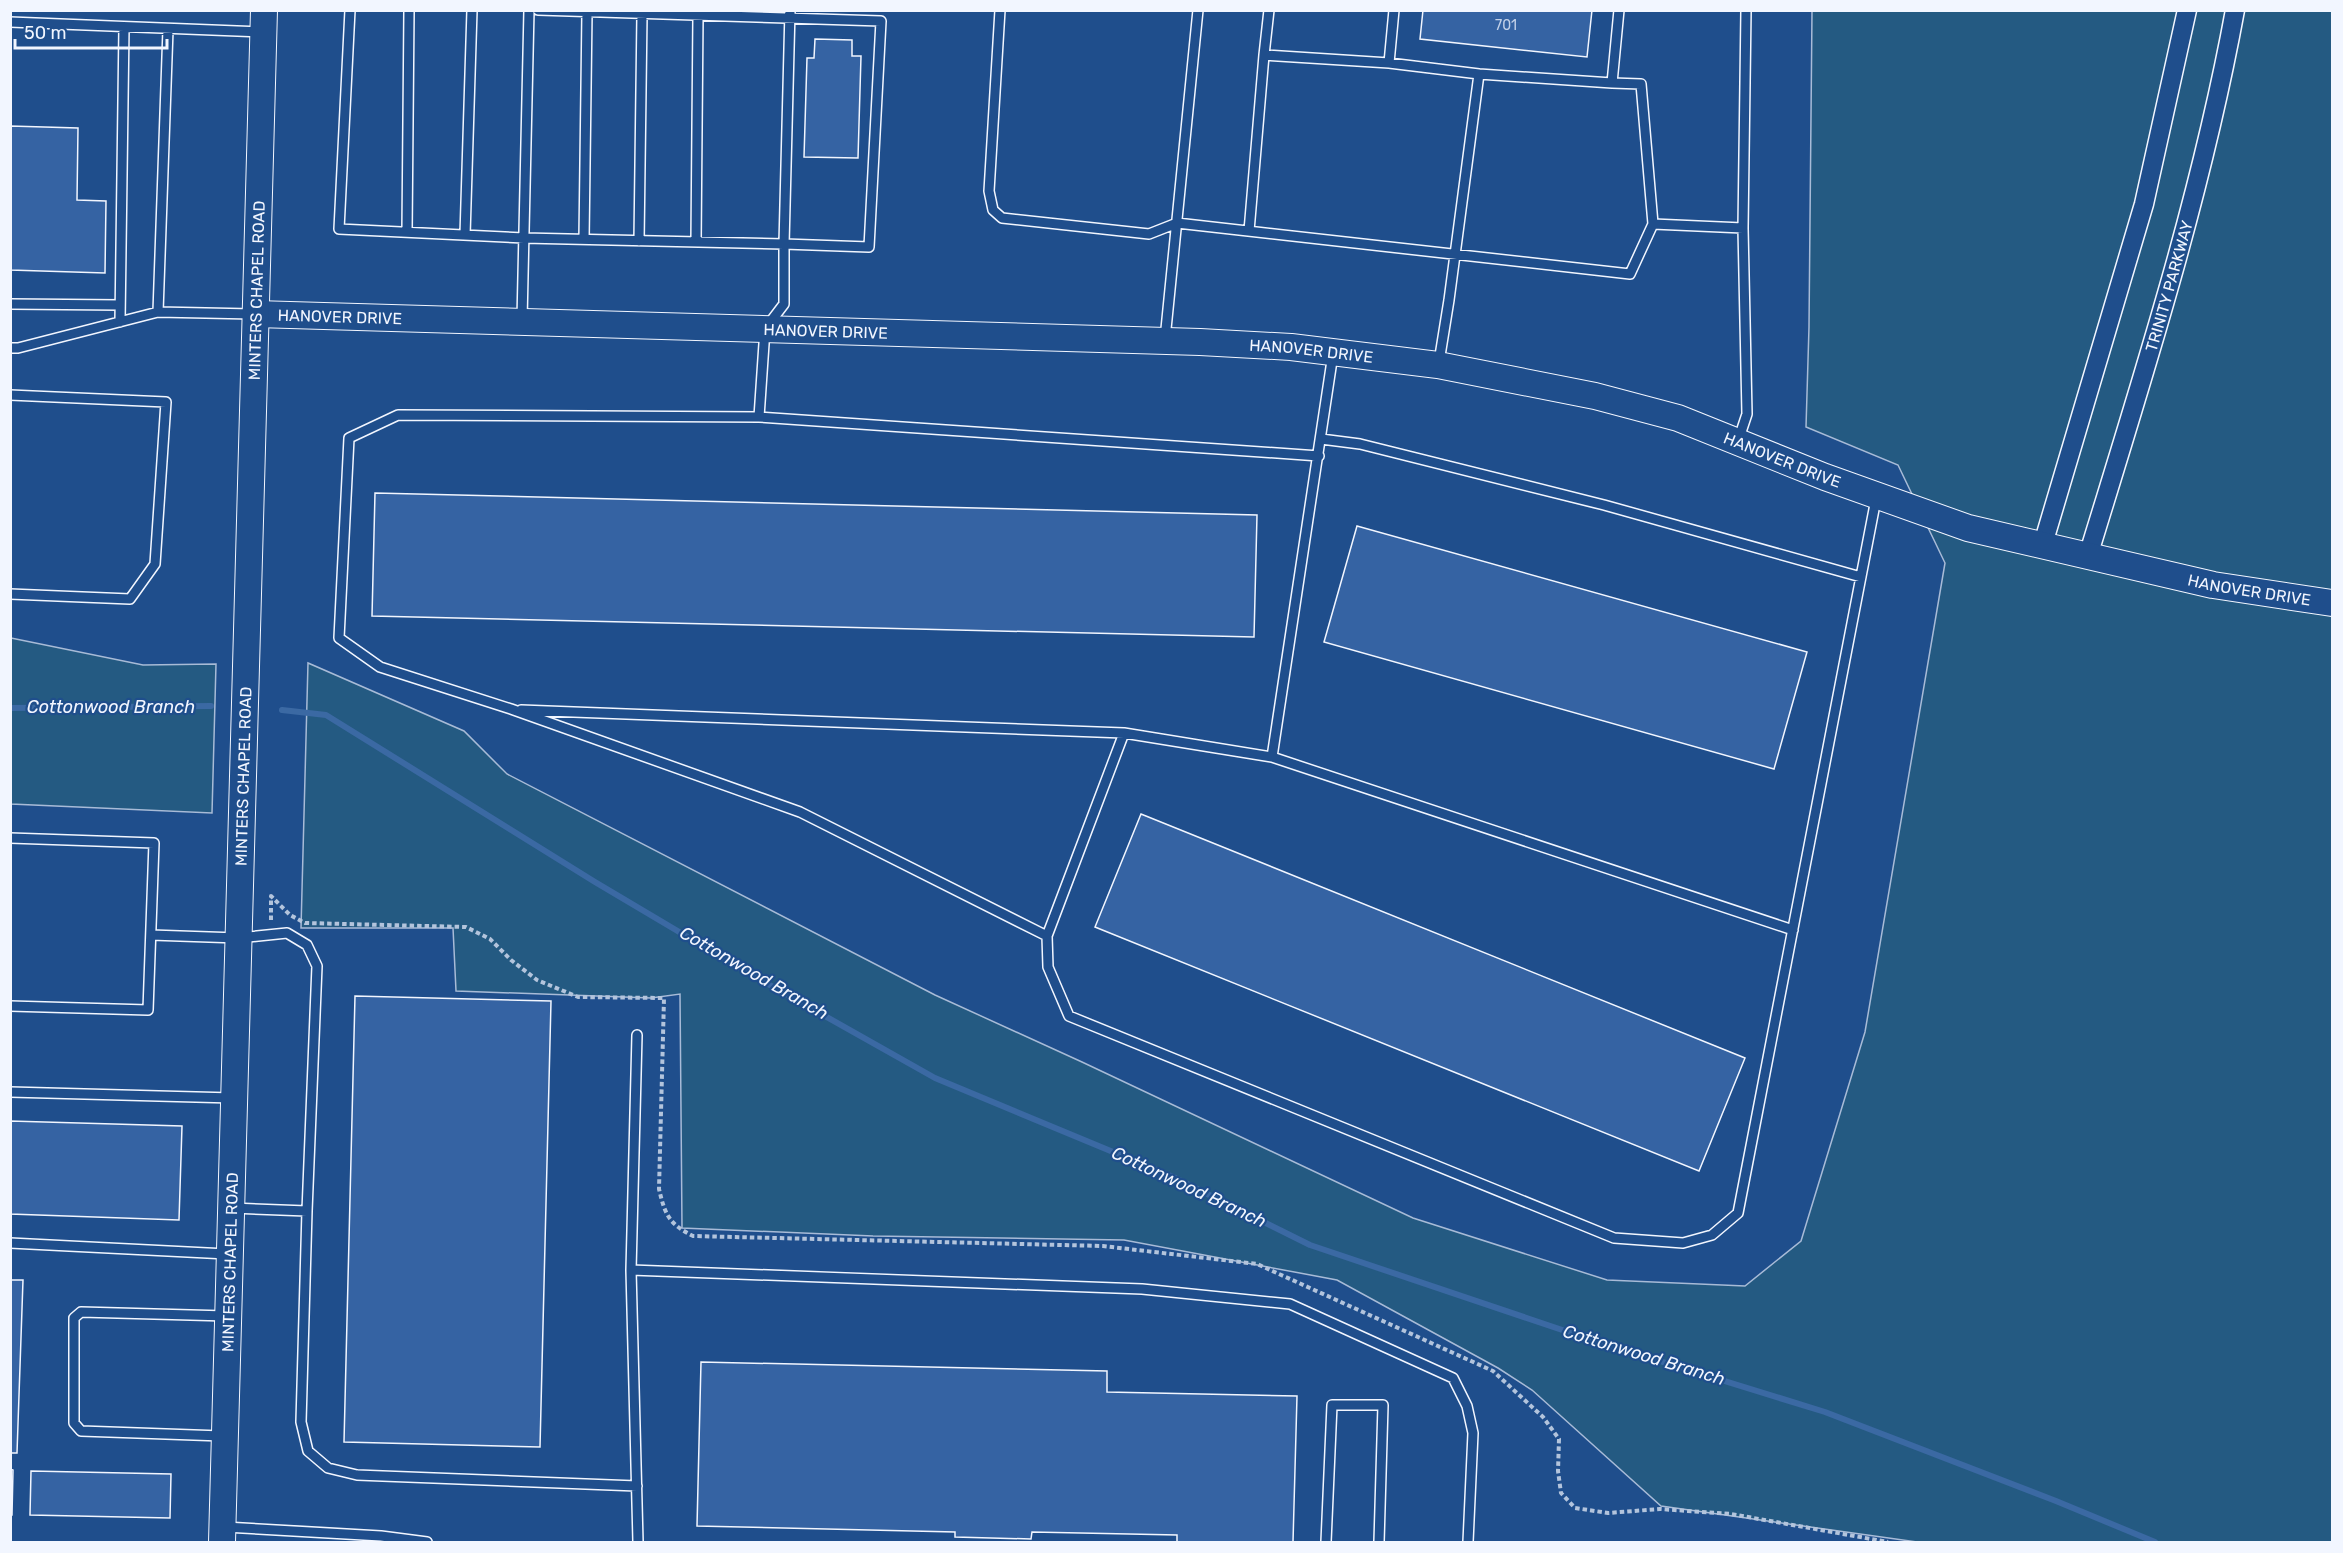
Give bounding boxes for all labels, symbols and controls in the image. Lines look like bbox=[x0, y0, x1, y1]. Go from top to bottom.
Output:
scale bar bbox=[15, 12, 166, 50]
house number: 701 bbox=[1495, 17, 1517, 34]
text: 50 m bbox=[24, 22, 67, 44]
street label: MINTERS CHAPEL ROAD bbox=[244, 200, 268, 381]
street label: TRINITY PARKWAY bbox=[2141, 218, 2196, 354]
street label: HANOVER DRIVE bbox=[277, 305, 402, 328]
street label: HANOVER DRIVE bbox=[763, 320, 888, 342]
street label: HANOVER DRIVE bbox=[1249, 335, 1374, 366]
street label: HANOVER DRIVE bbox=[1721, 428, 1844, 491]
street label: HANOVER DRIVE bbox=[2186, 570, 2312, 609]
street label: MINTERS CHAPEL ROAD bbox=[231, 686, 255, 866]
water label: Cottonwood Branch bbox=[27, 696, 195, 718]
water label: Cottonwood Branch bbox=[676, 921, 832, 1025]
water label: Cottonwood Branch bbox=[1108, 1141, 1270, 1233]
street label: MINTERS CHAPEL ROAD bbox=[218, 1172, 242, 1352]
water label: Cottonwood Branch bbox=[1560, 1320, 1728, 1390]

